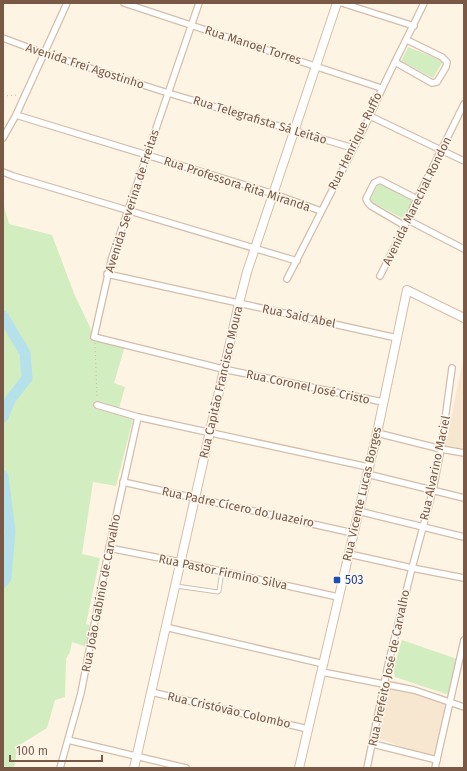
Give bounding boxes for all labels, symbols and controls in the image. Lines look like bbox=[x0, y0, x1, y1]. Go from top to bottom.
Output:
street label: Rua Manoel Torres bbox=[203, 23, 303, 67]
street label: Avenida Frei Agostinho bbox=[24, 40, 146, 92]
street label: Rua Henrique Ruffo bbox=[325, 90, 385, 192]
street label: Rua Telegrafista Sá Leitão bbox=[191, 93, 329, 147]
street label: Avenida Severina de Freitas bbox=[102, 127, 162, 274]
street label: Avenida Marechal Rondon bbox=[380, 134, 454, 268]
street label: Rua Professora Rita Miranda bbox=[162, 154, 312, 214]
street label: Rua Said Abel bbox=[261, 301, 338, 331]
street label: Rua Capitão Francisco Moura bbox=[197, 304, 245, 460]
street label: Rua Coronel José Cristo bbox=[245, 367, 371, 407]
street label: Rua Alvarino Maciel bbox=[417, 414, 453, 522]
street label: Rua Vicente Lucas Borges bbox=[340, 425, 384, 563]
street label: Rua Padre Cícero do Juazeiro bbox=[161, 484, 315, 530]
street label: Rua João Gabínio de Carvalho bbox=[79, 513, 123, 673]
street label: Rua Pastor Firmino Silva bbox=[157, 552, 289, 592]
place label: 503 bbox=[345, 573, 364, 587]
marker: 503 bbox=[332, 575, 342, 585]
street label: Rua Prefeito José de Carvalho bbox=[366, 588, 412, 748]
street label: Rua Cristóvão Colombo bbox=[166, 689, 292, 731]
scale bar bbox=[10, 737, 102, 763]
text: 100 m bbox=[16, 744, 48, 758]

